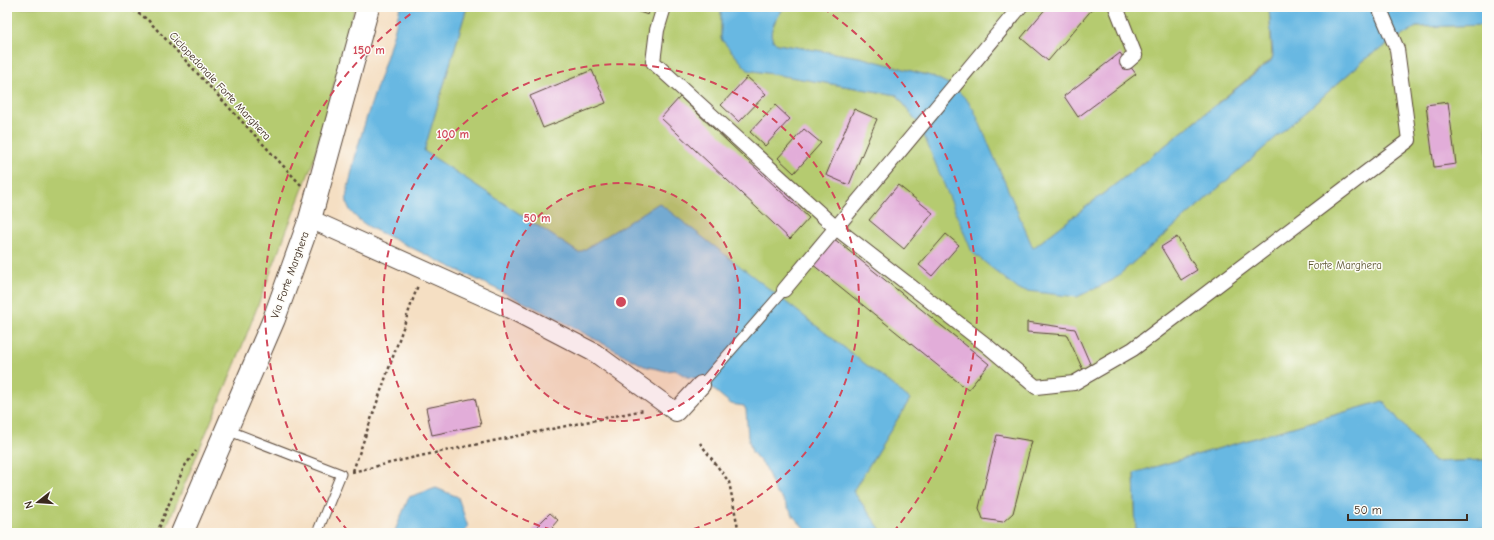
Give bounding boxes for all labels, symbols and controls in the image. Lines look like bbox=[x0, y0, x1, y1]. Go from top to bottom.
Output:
street label: Ciclopedonale Forte Marghera bbox=[166, 29, 274, 143]
text: 150 m bbox=[353, 43, 385, 57]
text: 100 m bbox=[437, 127, 469, 141]
text: 50 m bbox=[523, 211, 551, 225]
street label: Via Forte Marghera bbox=[268, 230, 312, 320]
park label: Forte Marghera bbox=[1308, 259, 1382, 272]
centre of rings bbox=[614, 295, 628, 309]
north arrow bbox=[18, 482, 58, 522]
scale bar bbox=[1348, 496, 1467, 522]
text: N bbox=[22, 499, 36, 510]
text: 50 m bbox=[1354, 503, 1382, 517]

